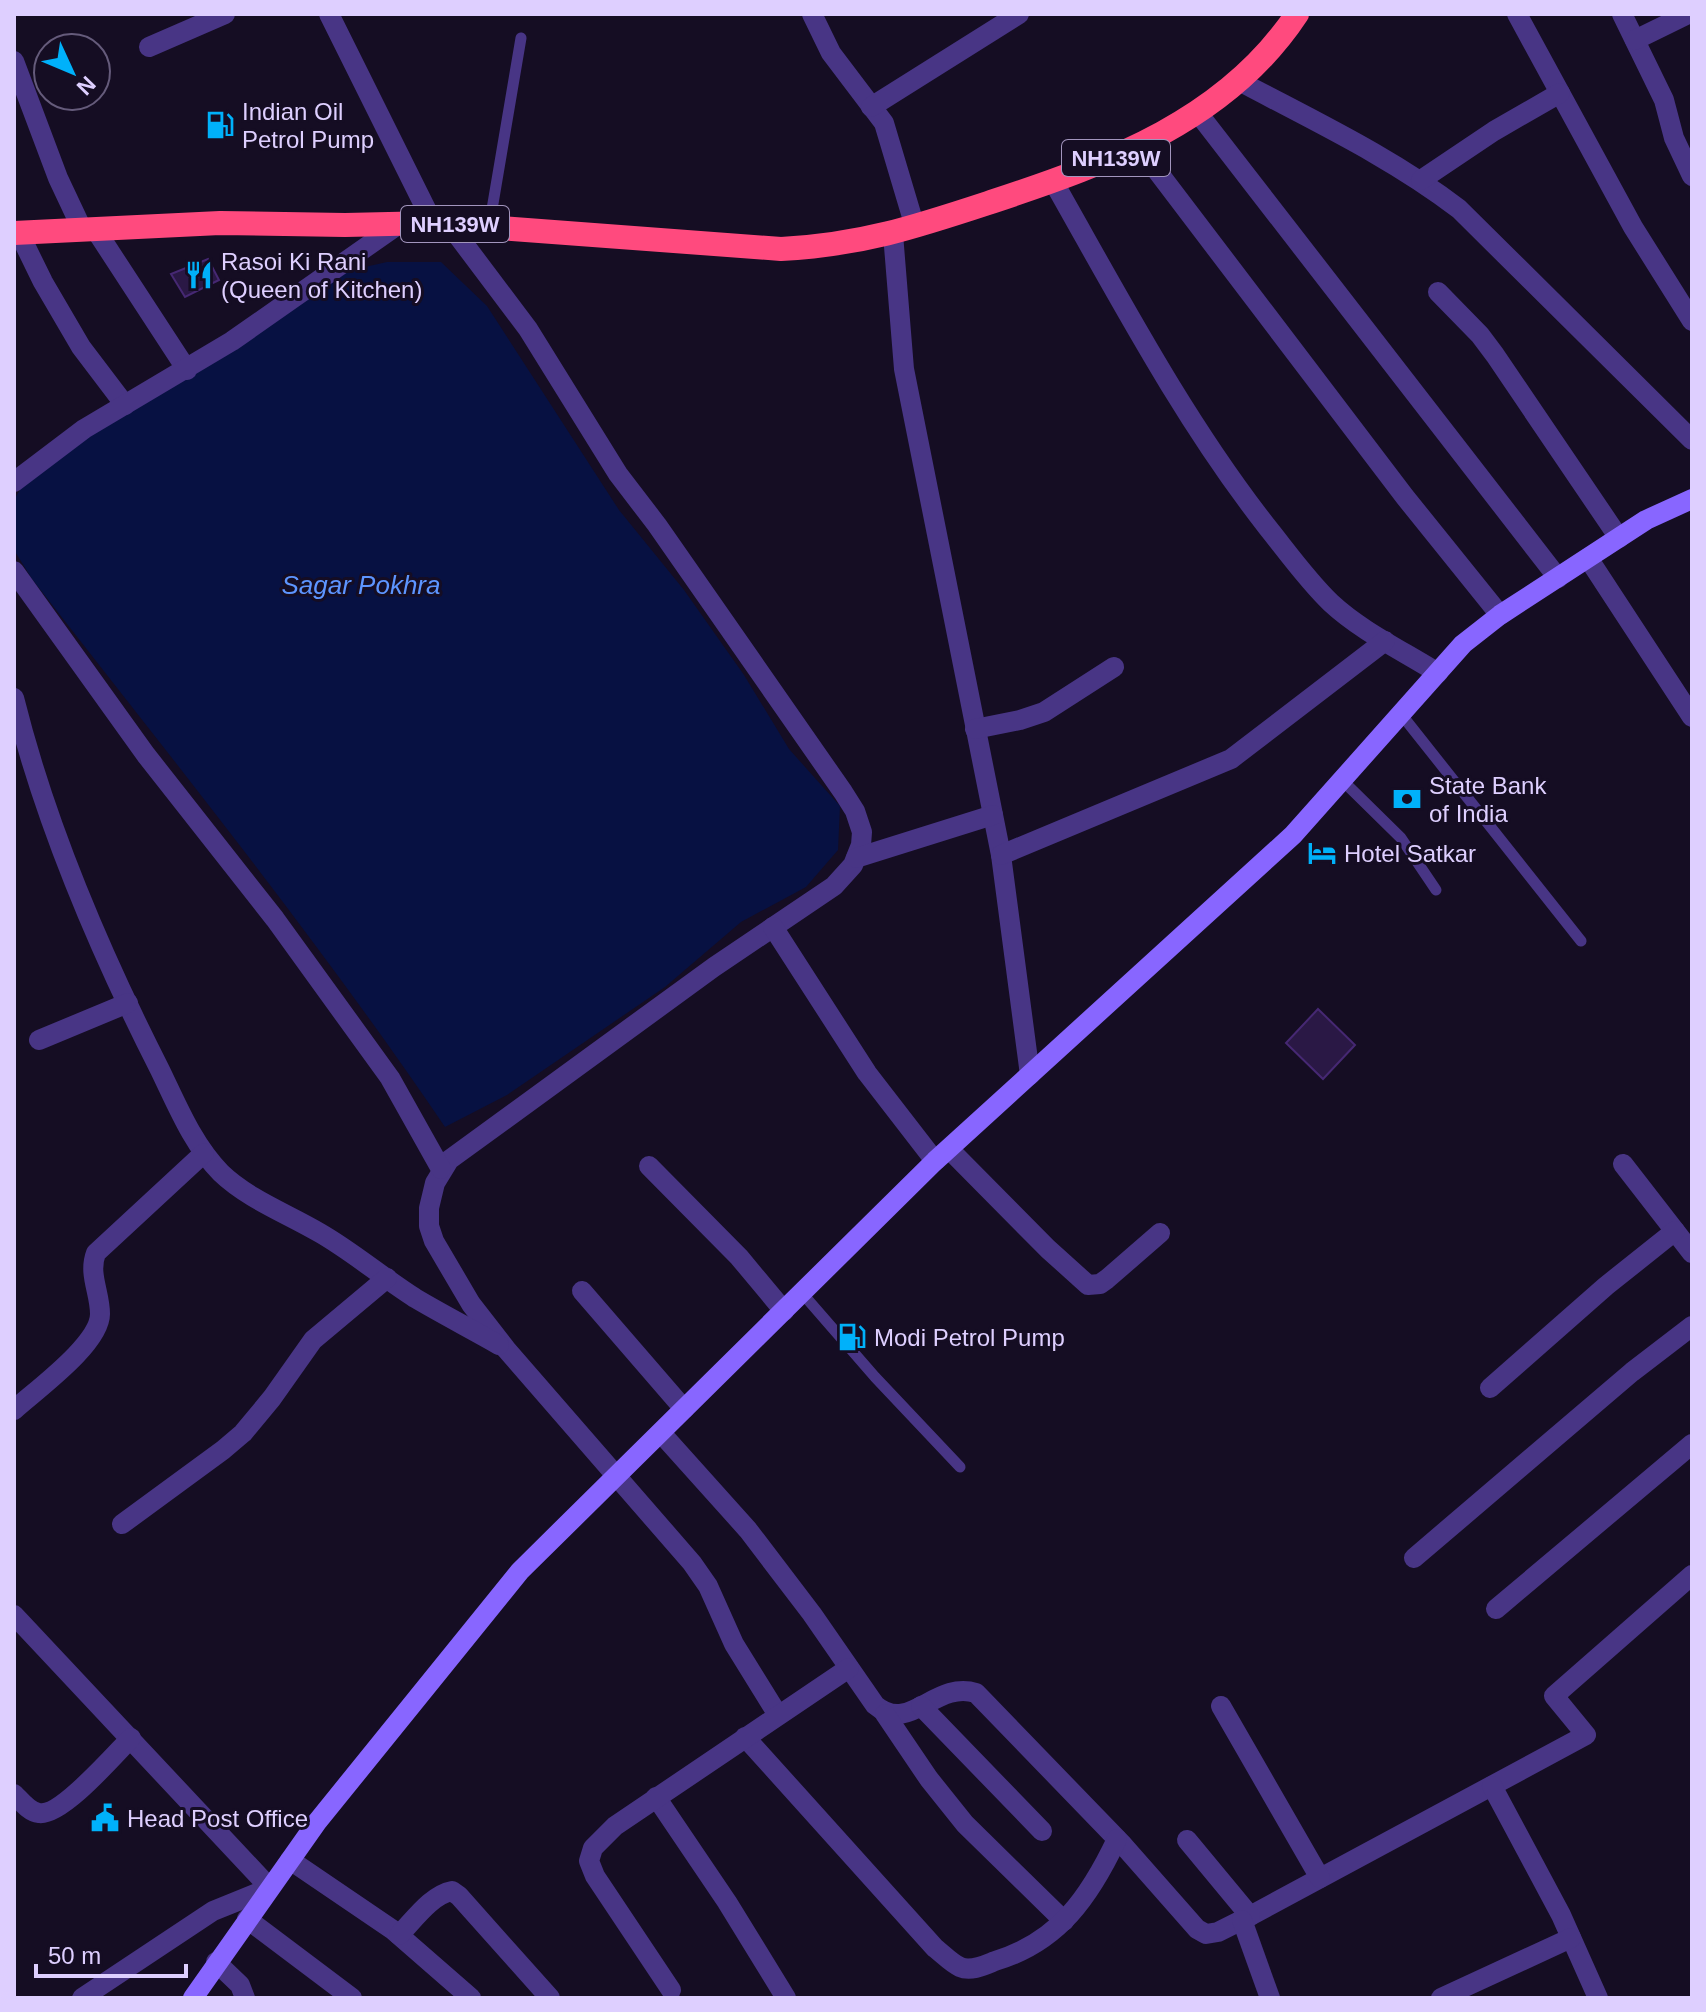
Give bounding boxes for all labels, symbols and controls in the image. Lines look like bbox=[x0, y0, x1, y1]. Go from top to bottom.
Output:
north arrow bbox=[32, 32, 112, 112]
text: N bbox=[72, 71, 101, 100]
place label: Indian Oil Petrol Pump bbox=[242, 98, 374, 153]
fuel station icon: Indian Oil Petrol Pump bbox=[205, 110, 235, 140]
road number: NH139W bbox=[1062, 140, 1170, 176]
road number: NH139W bbox=[401, 206, 509, 242]
place label: Rasoi Ki Rani (Queen of Kitchen) bbox=[221, 248, 422, 303]
restaurant icon: Rasoi Ki Rani (Queen of Kitchen) bbox=[184, 260, 214, 290]
water label: Sagar Pokhra bbox=[282, 570, 440, 600]
place label: State Bank of India bbox=[1429, 772, 1547, 827]
bank icon: State Bank of India bbox=[1392, 784, 1422, 814]
hotel icon: Hotel Satkar bbox=[1307, 838, 1337, 868]
place label: Hotel Satkar bbox=[1344, 840, 1476, 867]
fuel station icon: Modi Petrol Pump bbox=[837, 1322, 867, 1352]
place label: Modi Petrol Pump bbox=[874, 1324, 1065, 1351]
public building icon: Head Post Office bbox=[90, 1803, 120, 1833]
place label: Head Post Office bbox=[127, 1805, 308, 1832]
scale bar bbox=[36, 1928, 186, 1978]
text: 50 m bbox=[48, 1942, 101, 1969]

